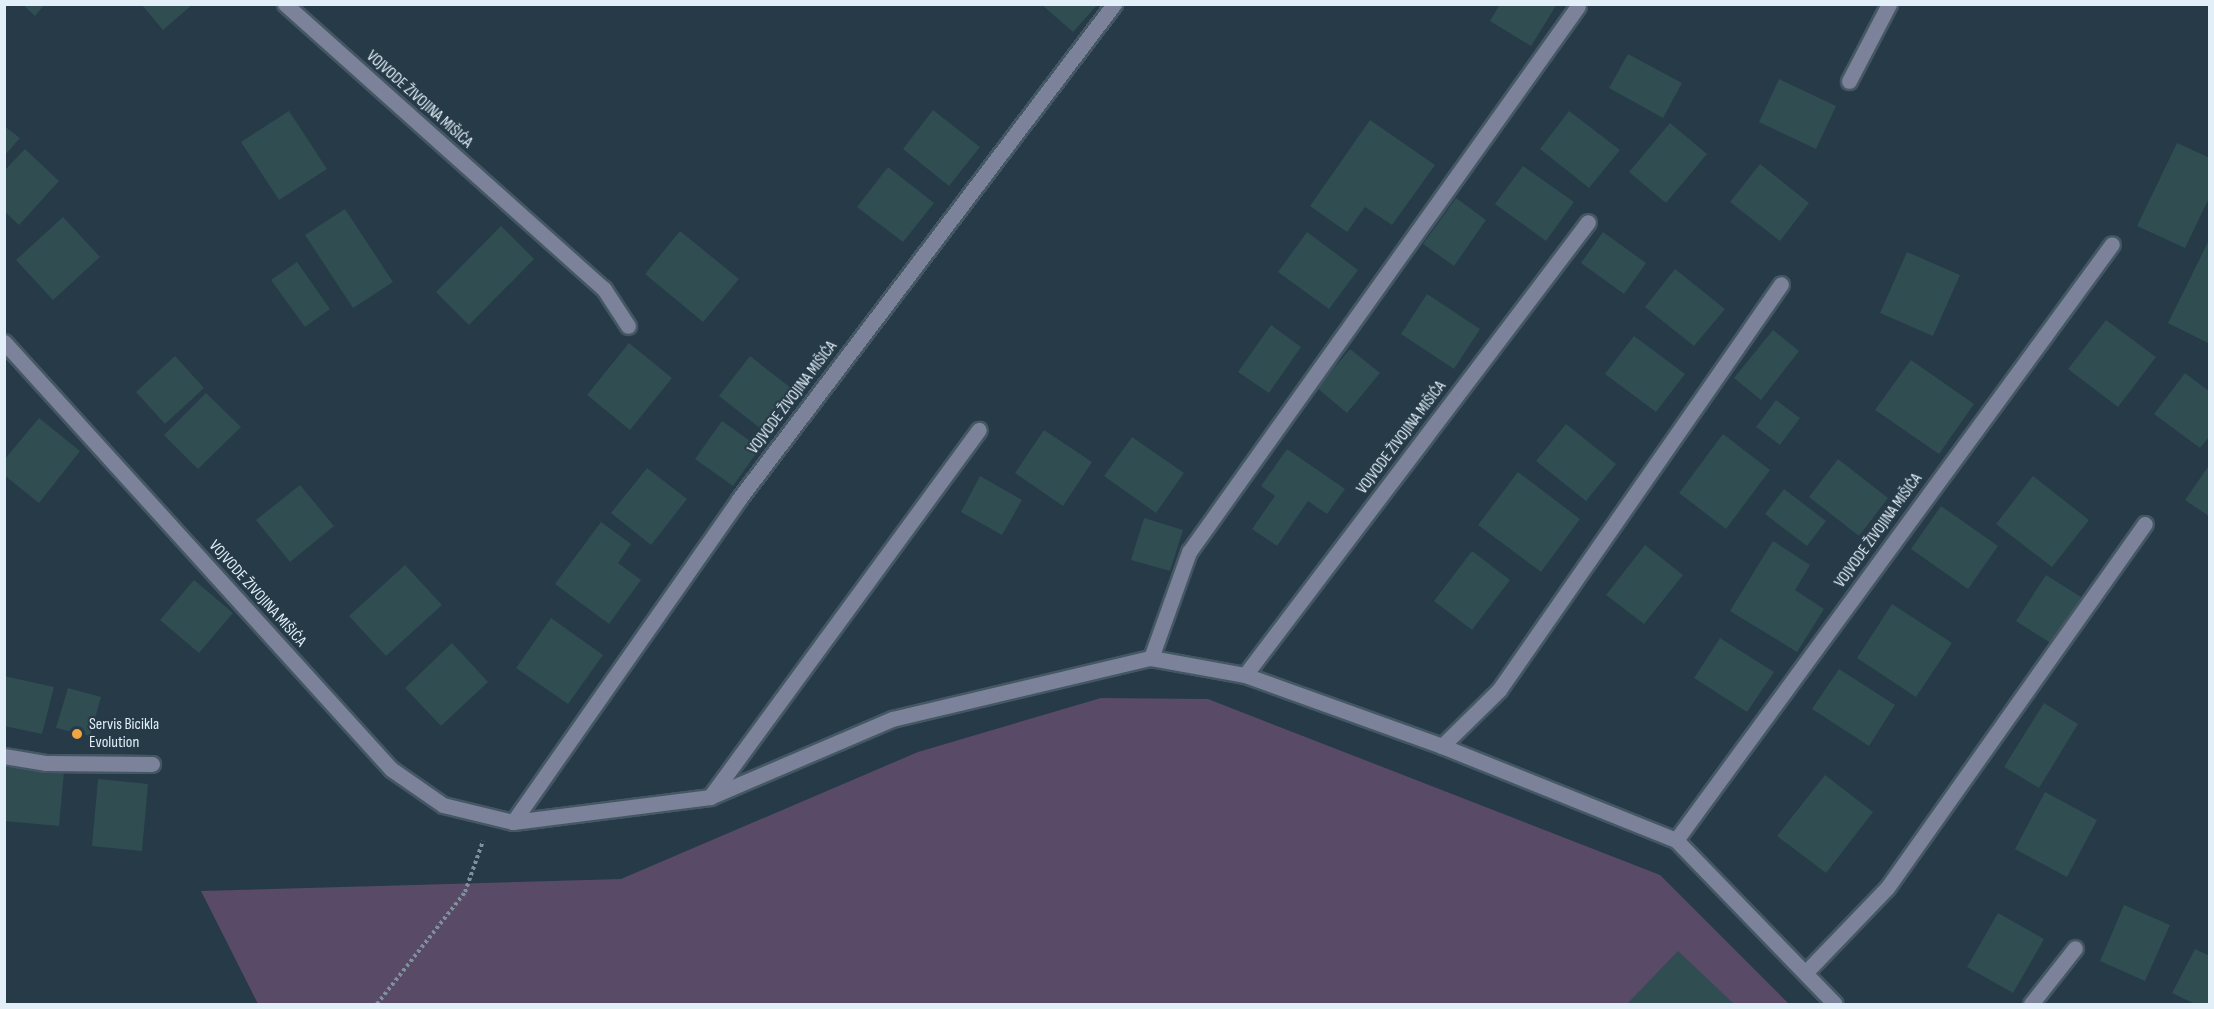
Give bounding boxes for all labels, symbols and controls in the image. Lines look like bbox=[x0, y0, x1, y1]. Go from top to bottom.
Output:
street label: VOJVODE ŽIVOJINA MIŠIĆA bbox=[362, 47, 476, 153]
street label: VOJVODE ŽIVOJINA MIŠIĆA bbox=[744, 338, 842, 458]
street label: VOJVODE ŽIVOJINA MIŠIĆA bbox=[1353, 378, 1451, 498]
street label: VOJVODE ŽIVOJINA MIŠIĆA bbox=[1831, 470, 1927, 592]
street label: VOJVODE ŽIVOJINA MIŠIĆA bbox=[204, 537, 310, 651]
place label: Servis Bicikla Evolution bbox=[89, 715, 159, 753]
marker: Servis Bicikla Evolution bbox=[70, 727, 84, 741]

